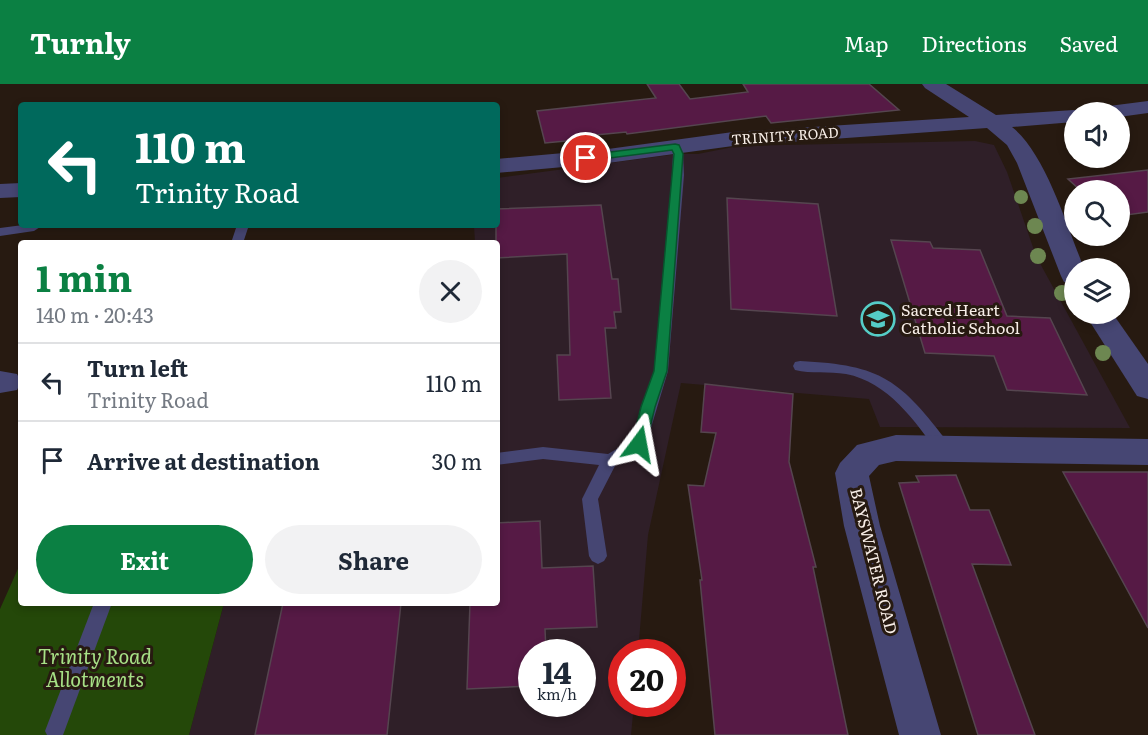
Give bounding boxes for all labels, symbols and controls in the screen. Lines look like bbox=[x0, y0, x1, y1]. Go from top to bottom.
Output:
text: Turnly bbox=[30, 21, 131, 63]
text: Map bbox=[844, 27, 889, 58]
text: Directions bbox=[922, 27, 1027, 58]
text: Saved bbox=[1060, 27, 1118, 58]
map controls bbox=[1064, 102, 1130, 324]
button: sound bbox=[1064, 102, 1130, 168]
text: 110 m bbox=[135, 114, 246, 176]
street label: TRINITY ROAD bbox=[731, 121, 839, 149]
icon: left bbox=[36, 126, 114, 204]
pin bbox=[560, 132, 611, 183]
icon: arrive bbox=[569, 141, 602, 174]
text: Trinity Road bbox=[135, 171, 299, 211]
button: search bbox=[1064, 180, 1130, 246]
text: 1 min bbox=[36, 250, 132, 303]
button: layers bbox=[1064, 258, 1130, 324]
button: close bbox=[419, 260, 482, 323]
place label: Sacred Heart Catholic School bbox=[901, 297, 1020, 339]
text: 140 m · 20:43 bbox=[36, 299, 154, 329]
school or university icon: Sacred Heart Catholic School bbox=[860, 301, 896, 337]
text: Turn left bbox=[87, 351, 188, 384]
icon: left bbox=[36, 366, 69, 399]
text: 110 m bbox=[426, 366, 482, 399]
text: Trinity Road bbox=[87, 384, 209, 414]
position arrow bbox=[607, 412, 671, 476]
icon: arrive bbox=[36, 444, 69, 477]
text: Arrive at destination bbox=[87, 444, 320, 477]
text: 30 m bbox=[432, 444, 482, 477]
street label: BAYSWATER ROAD bbox=[845, 485, 905, 636]
button: Exit bbox=[36, 525, 253, 594]
button: Share bbox=[265, 525, 482, 594]
speed limit sign: 20 bbox=[608, 639, 686, 717]
park label: Trinity Road Allotments bbox=[38, 640, 152, 693]
text: 14 bbox=[542, 649, 572, 693]
text: km/h bbox=[537, 682, 577, 705]

